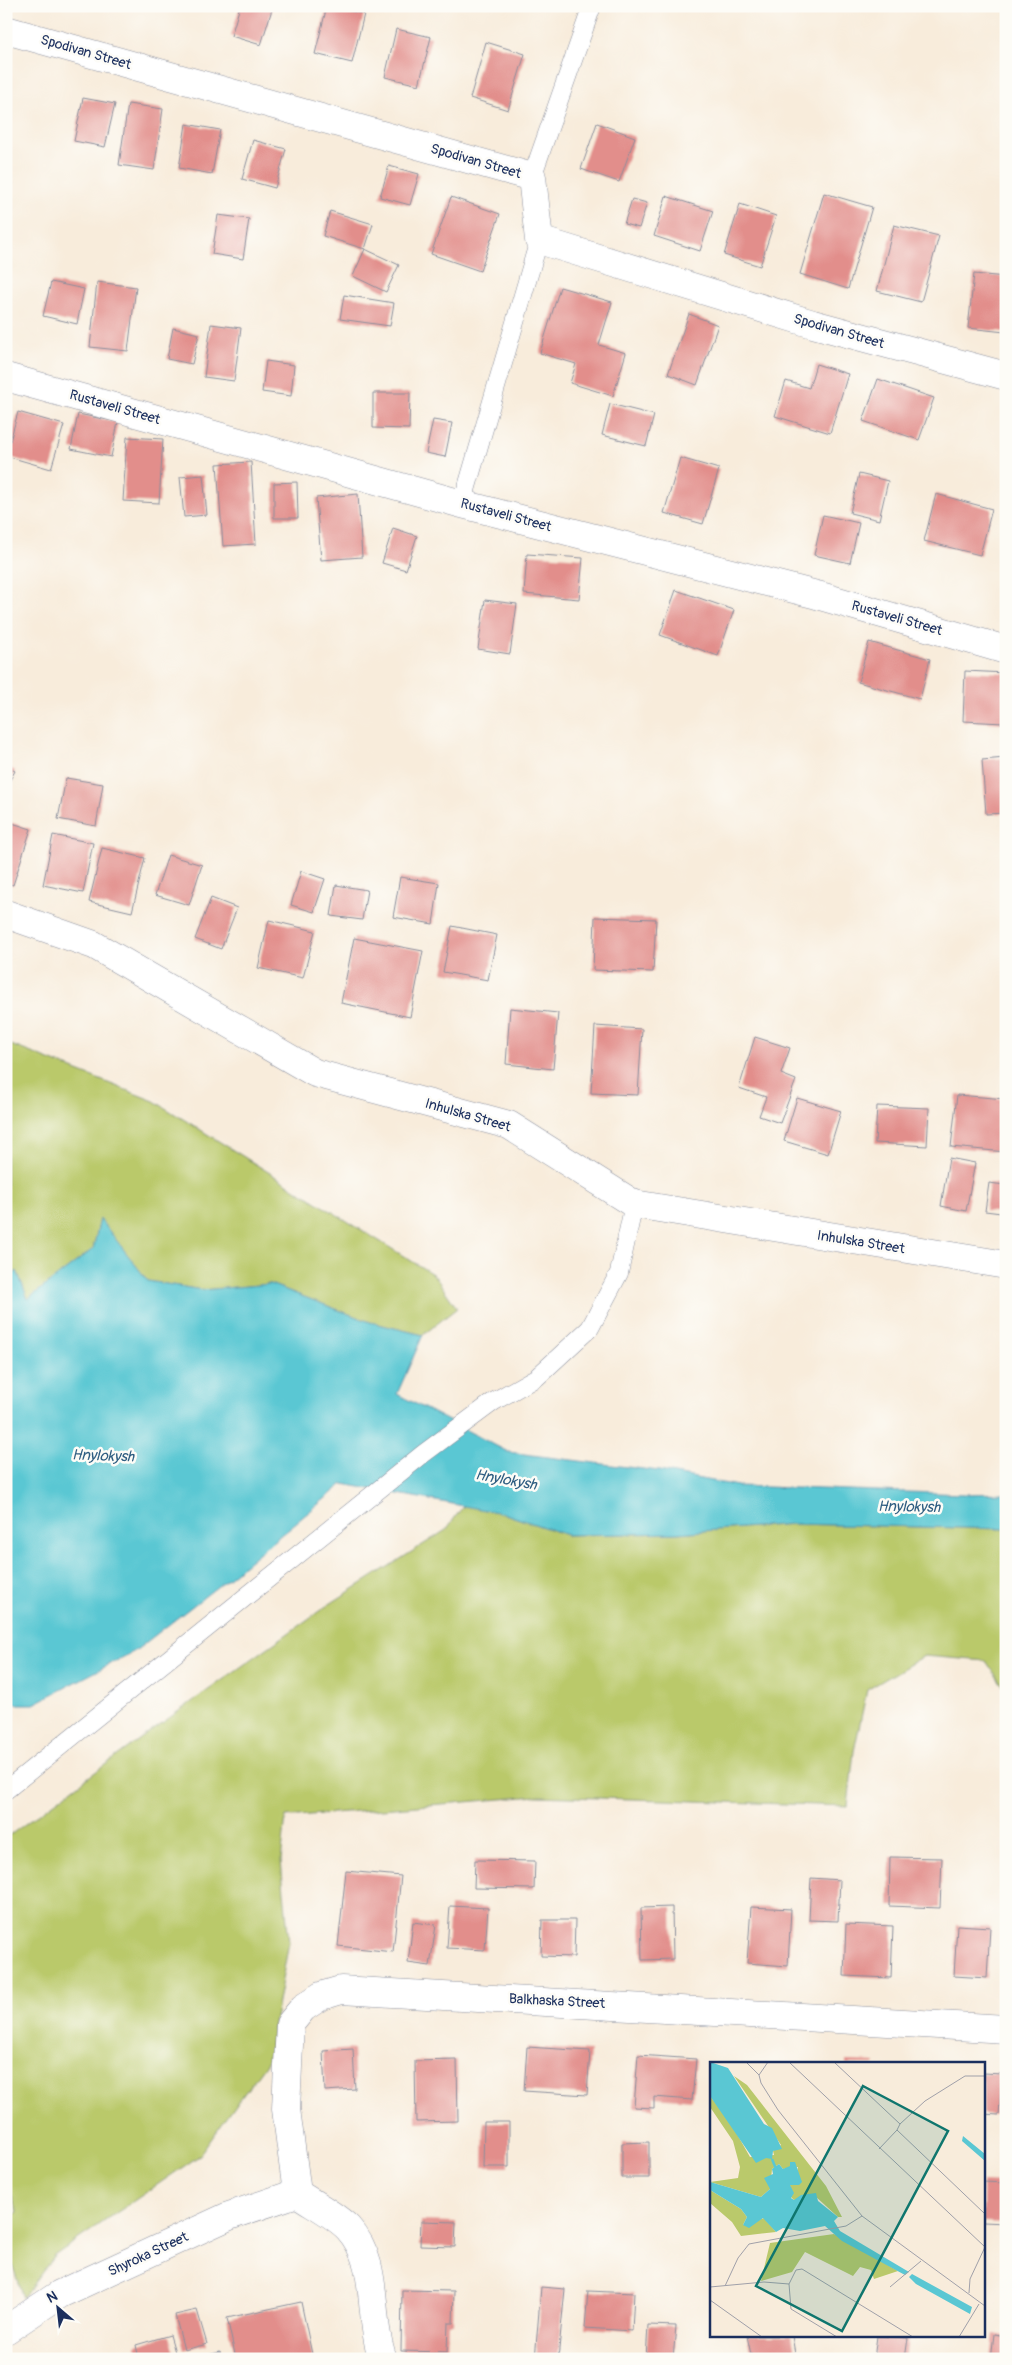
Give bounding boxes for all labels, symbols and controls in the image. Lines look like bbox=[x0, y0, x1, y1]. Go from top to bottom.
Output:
street label: Spodivan Street bbox=[39, 31, 134, 73]
street label: Spodivan Street bbox=[429, 140, 524, 182]
street label: Spodivan Street bbox=[792, 310, 887, 352]
street label: Rustaveli Street bbox=[68, 386, 163, 428]
street label: Rustaveli Street bbox=[459, 495, 554, 535]
street label: Rustaveli Street bbox=[850, 597, 945, 639]
street label: Inhulska Street bbox=[423, 1095, 513, 1135]
street label: Inhulska Street bbox=[816, 1227, 906, 1257]
water label: Hnylokysh bbox=[72, 1445, 135, 1467]
water label: Hnylokysh bbox=[474, 1465, 539, 1495]
water label: Hnylokysh bbox=[878, 1497, 941, 1517]
street label: Balkhaska Street bbox=[508, 1990, 606, 2012]
inset map bbox=[710, 2062, 984, 2338]
street label: Shyroka Street bbox=[105, 2228, 191, 2280]
north arrow bbox=[32, 2282, 82, 2332]
text: N bbox=[44, 2287, 60, 2307]

